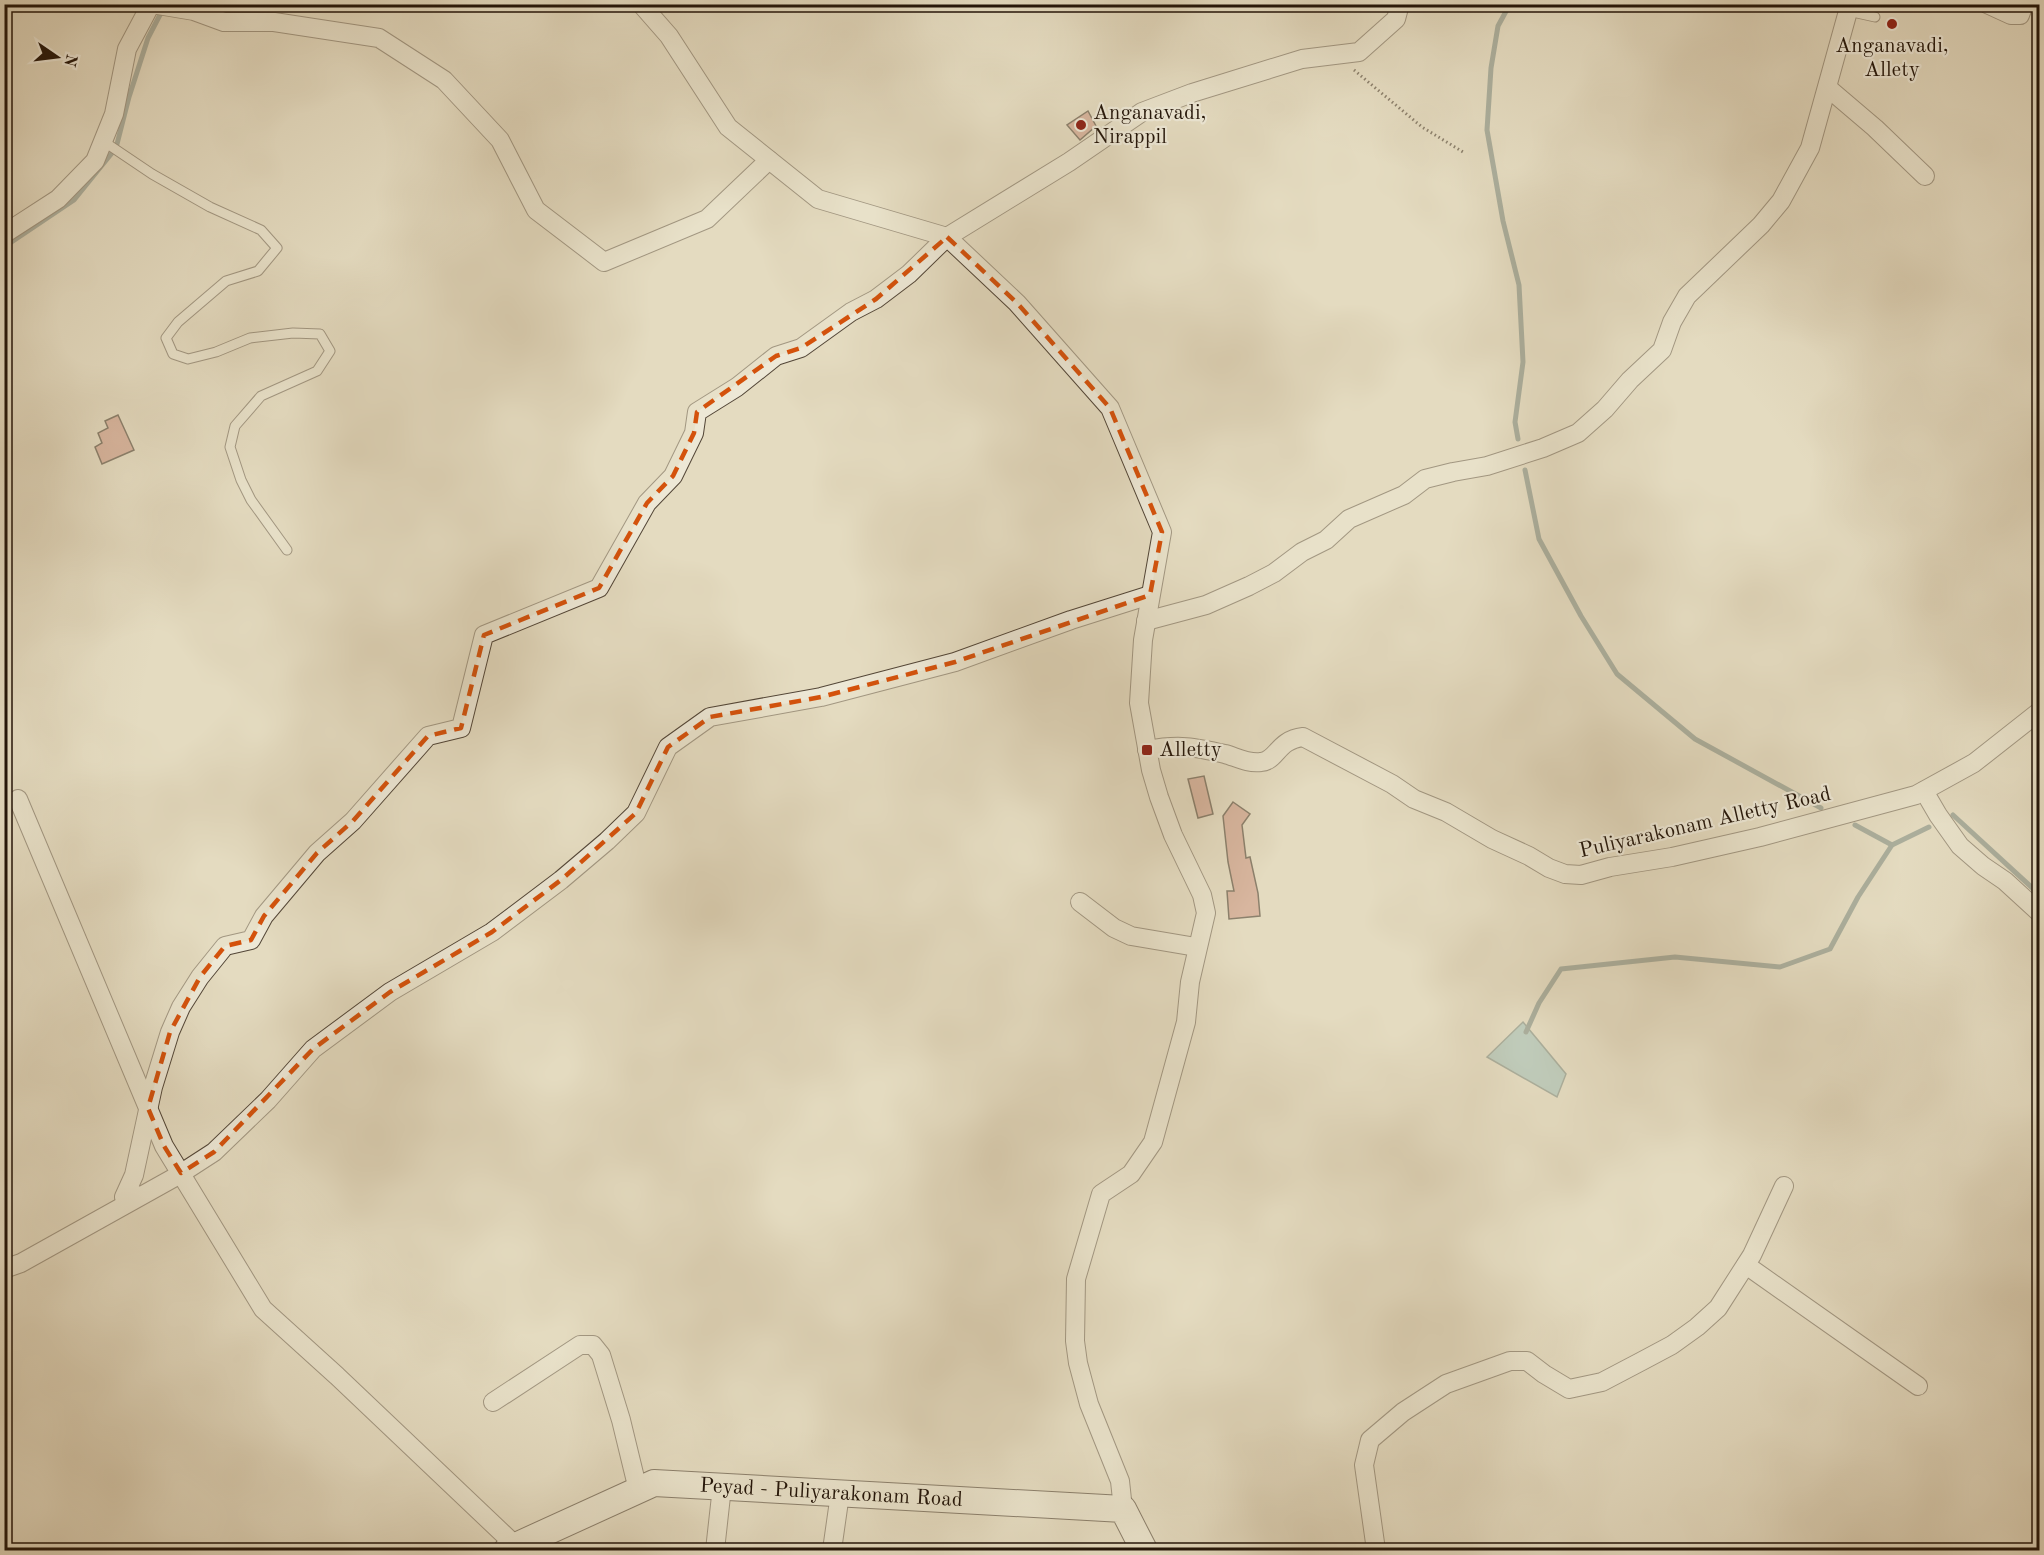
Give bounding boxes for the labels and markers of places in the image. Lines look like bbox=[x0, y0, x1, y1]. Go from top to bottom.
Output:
marker: Anganavadi, Allety bbox=[1885, 17, 1899, 31]
place label: Anganavadi, Allety bbox=[1835, 36, 1949, 81]
place label: Anganavadi, Nirappil bbox=[1093, 103, 1206, 148]
marker: Anganavadi, Nirappil bbox=[1074, 118, 1088, 132]
place label: Alletty bbox=[1159, 740, 1222, 761]
marker: Alletty bbox=[1140, 743, 1154, 757]

